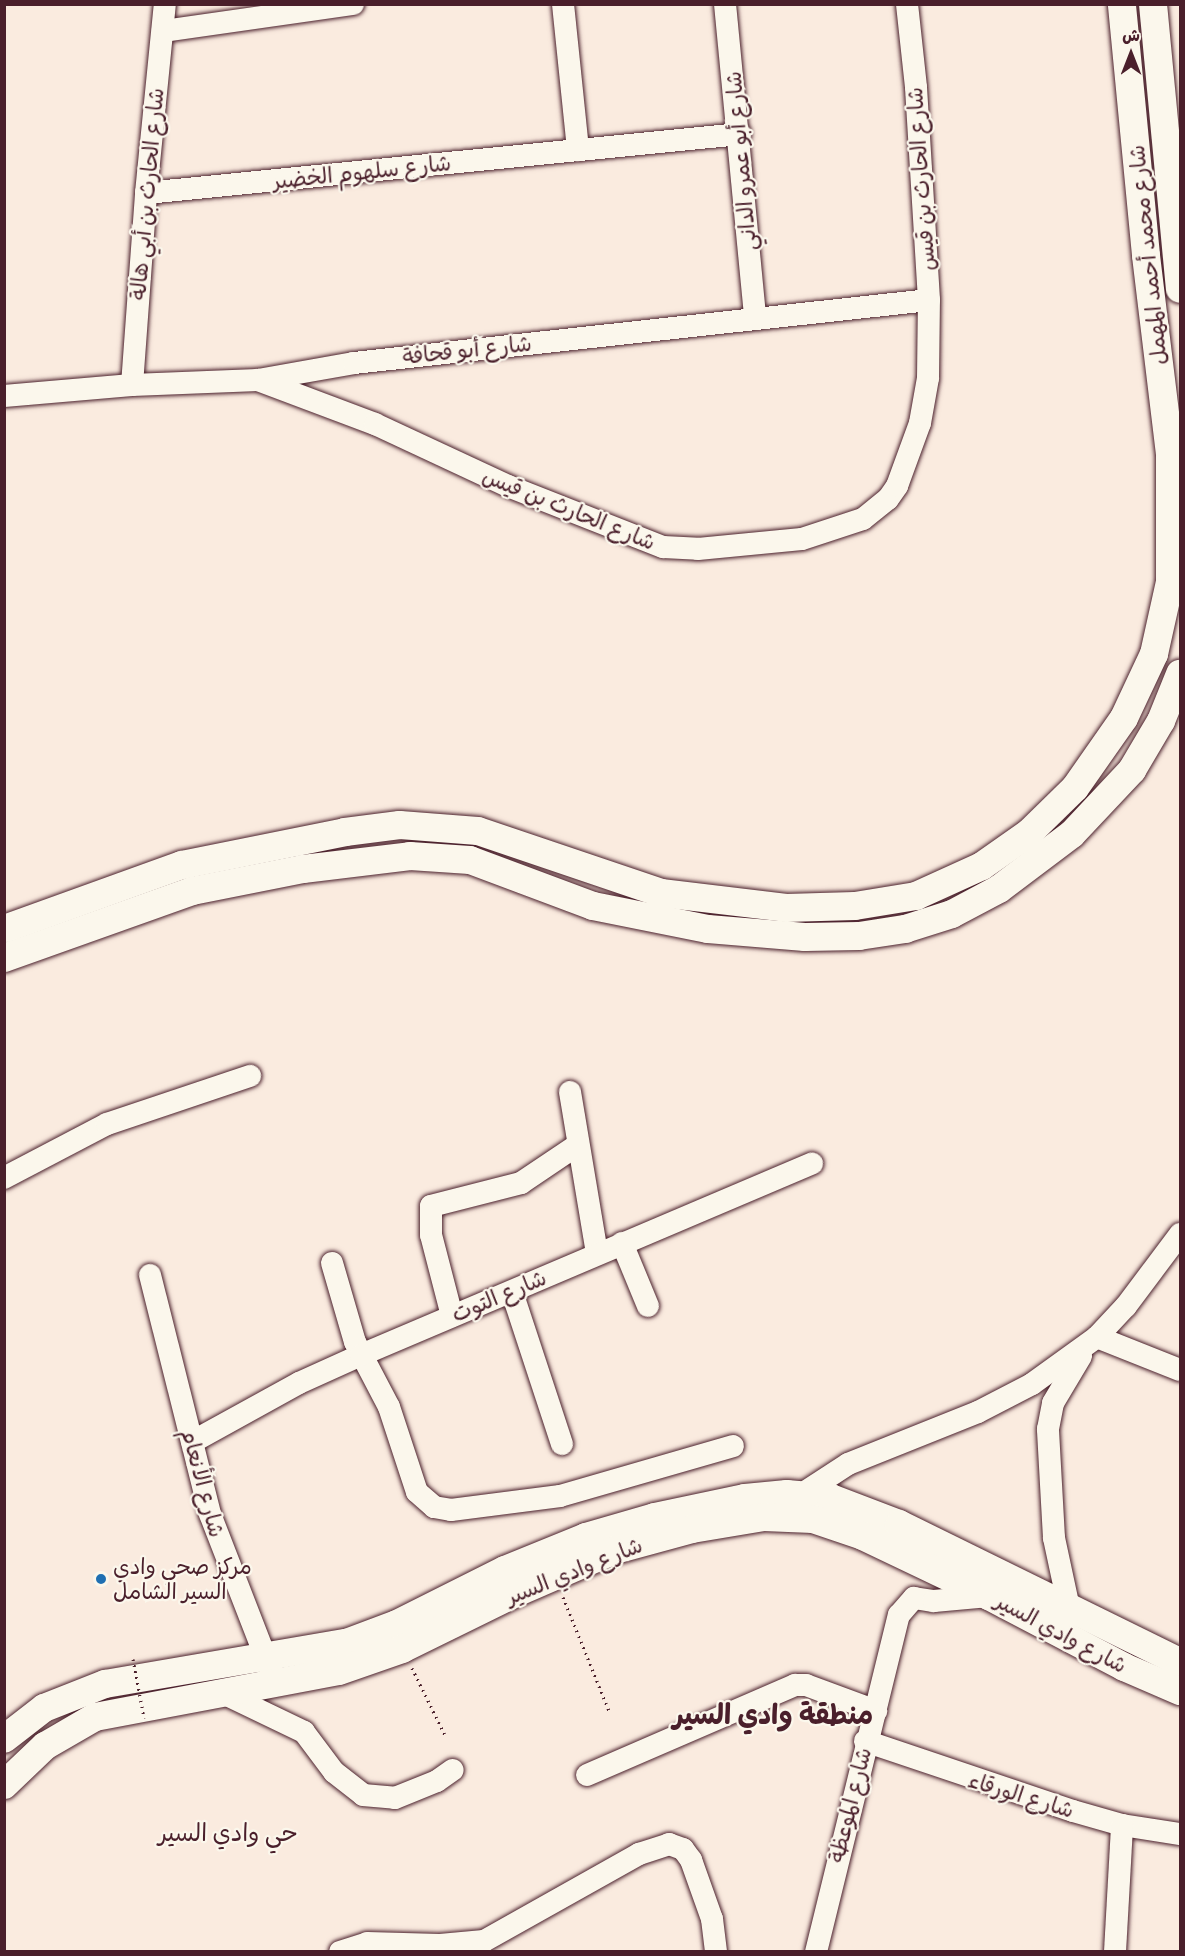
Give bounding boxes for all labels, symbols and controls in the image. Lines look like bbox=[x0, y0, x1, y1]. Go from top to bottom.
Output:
north arrow bbox=[1101, 24, 1161, 84]
text: ش bbox=[1122, 26, 1140, 45]
street label: شارع أبو عمرو الداني bbox=[720, 70, 762, 252]
street label: شارع الحارث بن قيس bbox=[901, 86, 941, 272]
street label: شارع الحارث بن أبي هالة bbox=[125, 87, 169, 301]
street label: شارع محمد أحمد المهمل bbox=[1123, 144, 1173, 366]
street label: شارع سلهوم الخضير bbox=[272, 150, 452, 194]
street label: شارع أبو قحافة bbox=[401, 330, 533, 370]
street label: شارع الحارث بن قيس bbox=[479, 462, 659, 556]
street label: شارع التوت bbox=[448, 1264, 550, 1328]
street label: شارع الأنعام bbox=[176, 1426, 230, 1540]
street label: شارع وادي السير bbox=[502, 1532, 646, 1610]
place label: مركز صحي وادي السير الشامل bbox=[113, 1553, 252, 1604]
marker: مركز صحي وادي السير الشامل bbox=[94, 1572, 108, 1586]
street label: شارع وادي السير bbox=[991, 1587, 1131, 1679]
district label: منطقة وادي السير bbox=[673, 1697, 873, 1731]
street label: شارع الموعظة bbox=[823, 1745, 877, 1865]
street label: شارع الورقاء bbox=[965, 1766, 1077, 1824]
district label: حي وادي السير bbox=[158, 1819, 298, 1847]

